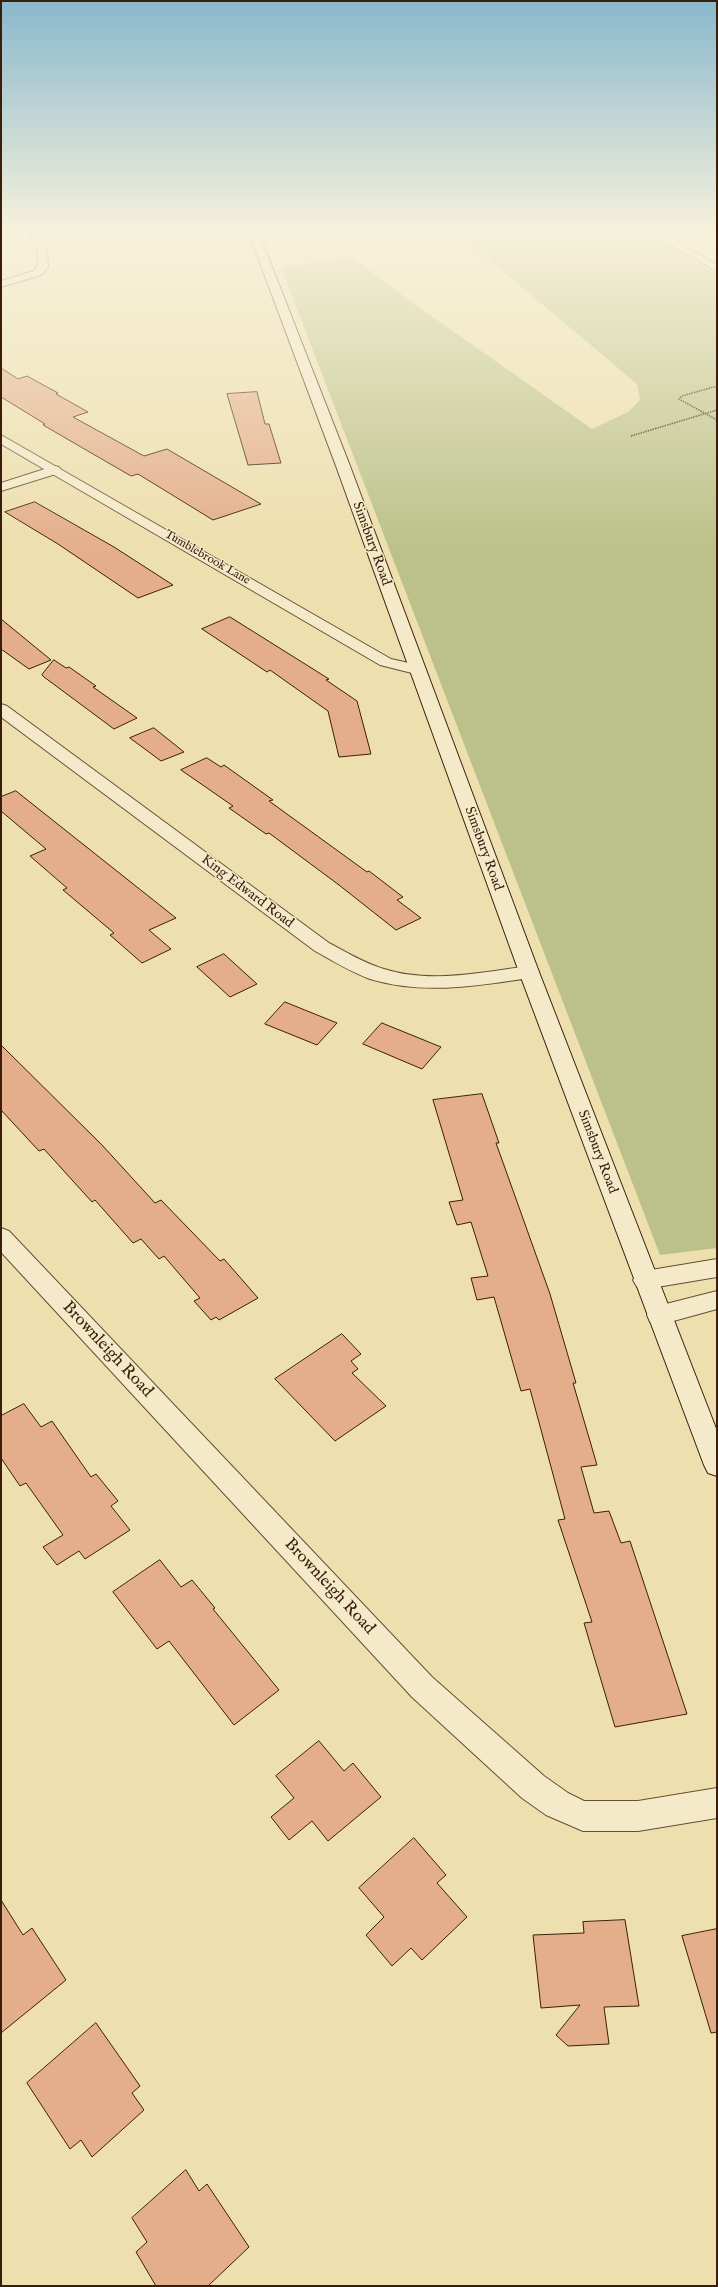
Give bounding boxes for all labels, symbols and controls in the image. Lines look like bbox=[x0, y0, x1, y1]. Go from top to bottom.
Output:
street label: Simsbury Road bbox=[348, 500, 394, 588]
street label: Tumblebrook Lane bbox=[162, 528, 252, 588]
street label: Simsbury Road bbox=[460, 805, 506, 893]
street label: King Edward Road bbox=[197, 852, 297, 932]
street label: Simsbury Road bbox=[573, 1108, 621, 1196]
street label: Brownleigh Road bbox=[57, 1298, 157, 1402]
street label: Brownleigh Road bbox=[279, 1535, 379, 1639]

